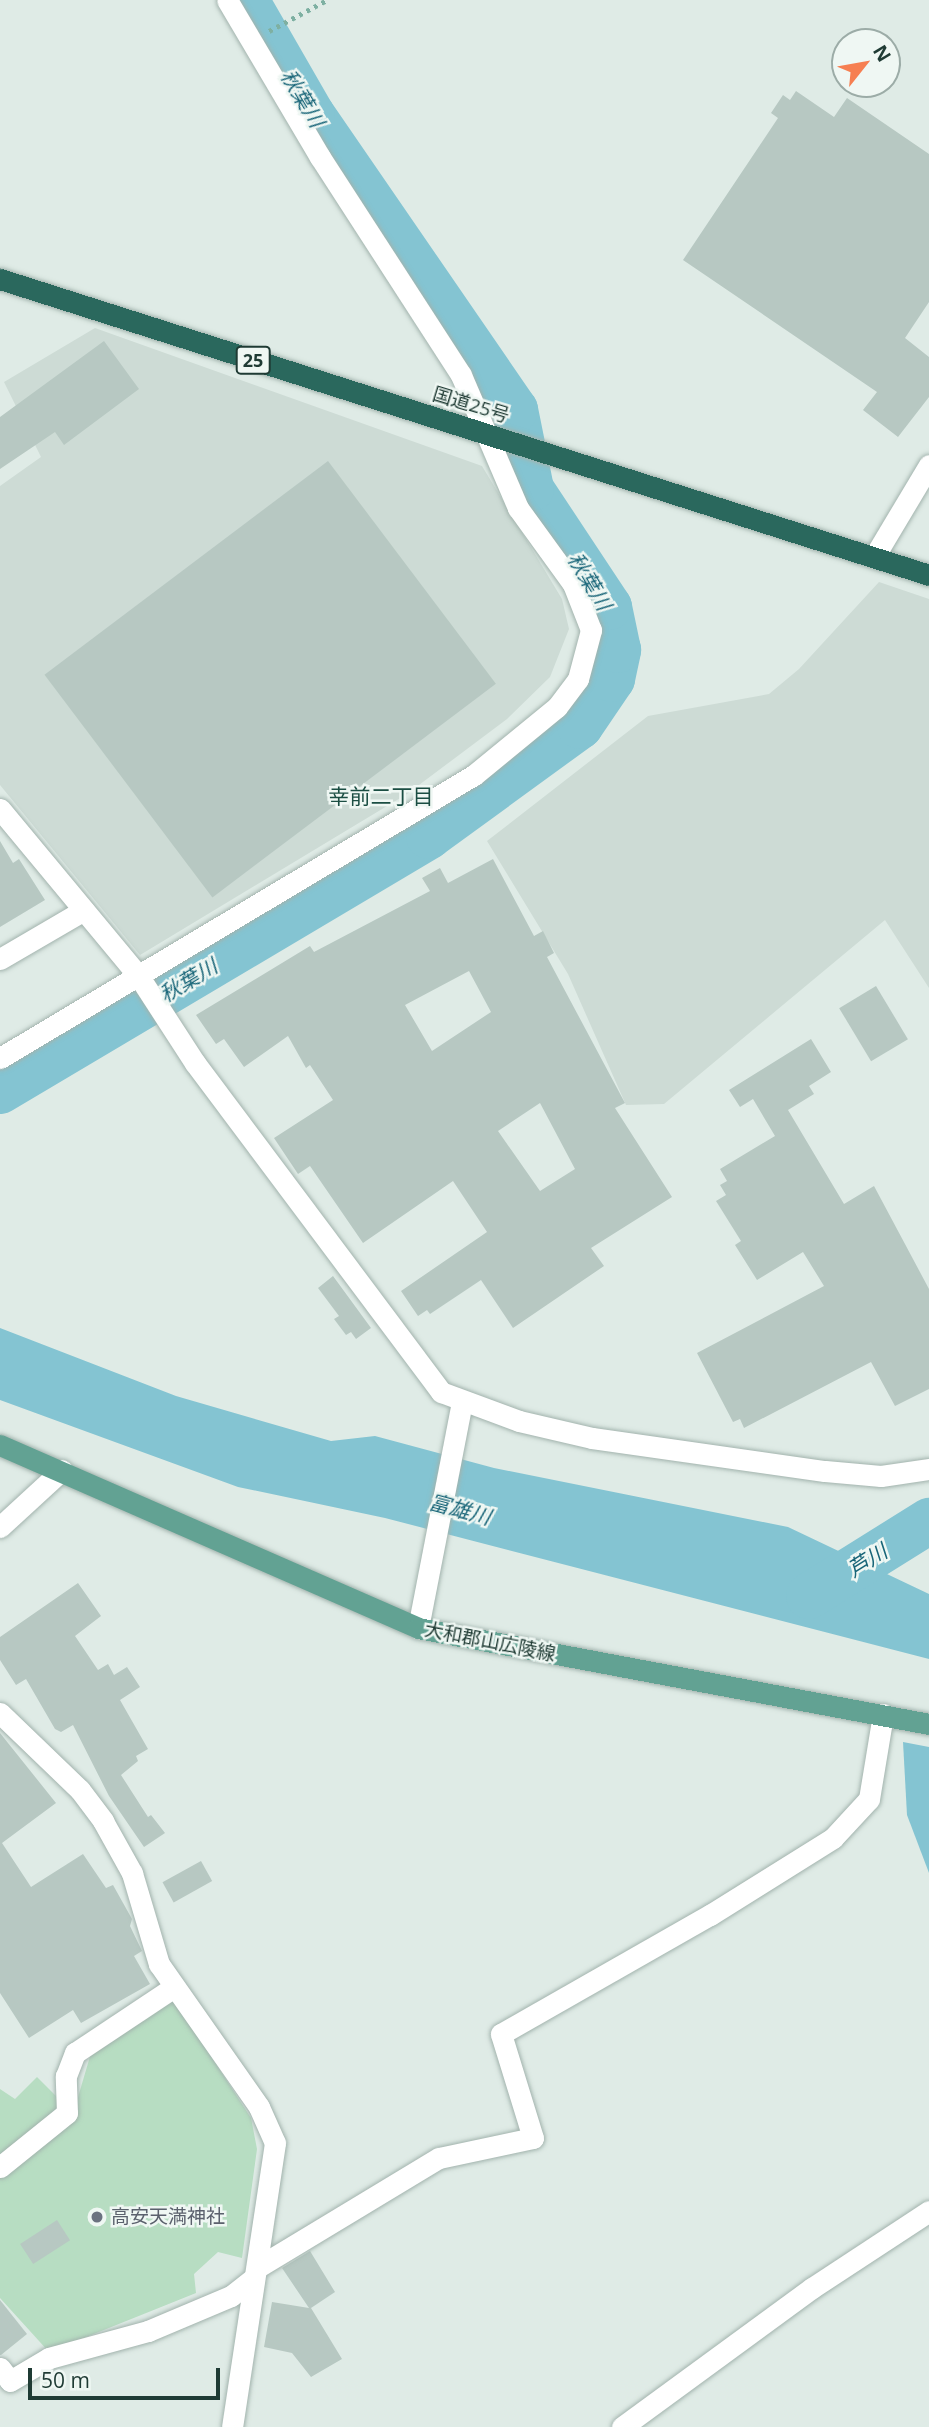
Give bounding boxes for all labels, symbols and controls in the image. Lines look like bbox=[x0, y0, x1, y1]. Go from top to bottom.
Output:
north arrow bbox=[831, 28, 901, 98]
text: N bbox=[867, 40, 897, 67]
water label: 秋葉川 bbox=[276, 65, 330, 131]
road number: 25 bbox=[236, 346, 270, 374]
street label: 国道25号 bbox=[430, 383, 512, 427]
water label: 秋葉川 bbox=[563, 548, 617, 614]
district label: 幸前二丁目 bbox=[329, 783, 433, 809]
water label: 秋葉川 bbox=[155, 953, 221, 1007]
water label: 富雄川 bbox=[426, 1489, 494, 1529]
water label: 芦川 bbox=[843, 1538, 891, 1582]
street label: 大和郡山広陵線 bbox=[423, 1618, 557, 1666]
place label: 高安天満神社 bbox=[111, 2206, 225, 2228]
marker: 高安天満神社 bbox=[89, 2209, 105, 2225]
scale bar bbox=[32, 2354, 224, 2398]
text: 50 m bbox=[41, 2366, 90, 2394]

